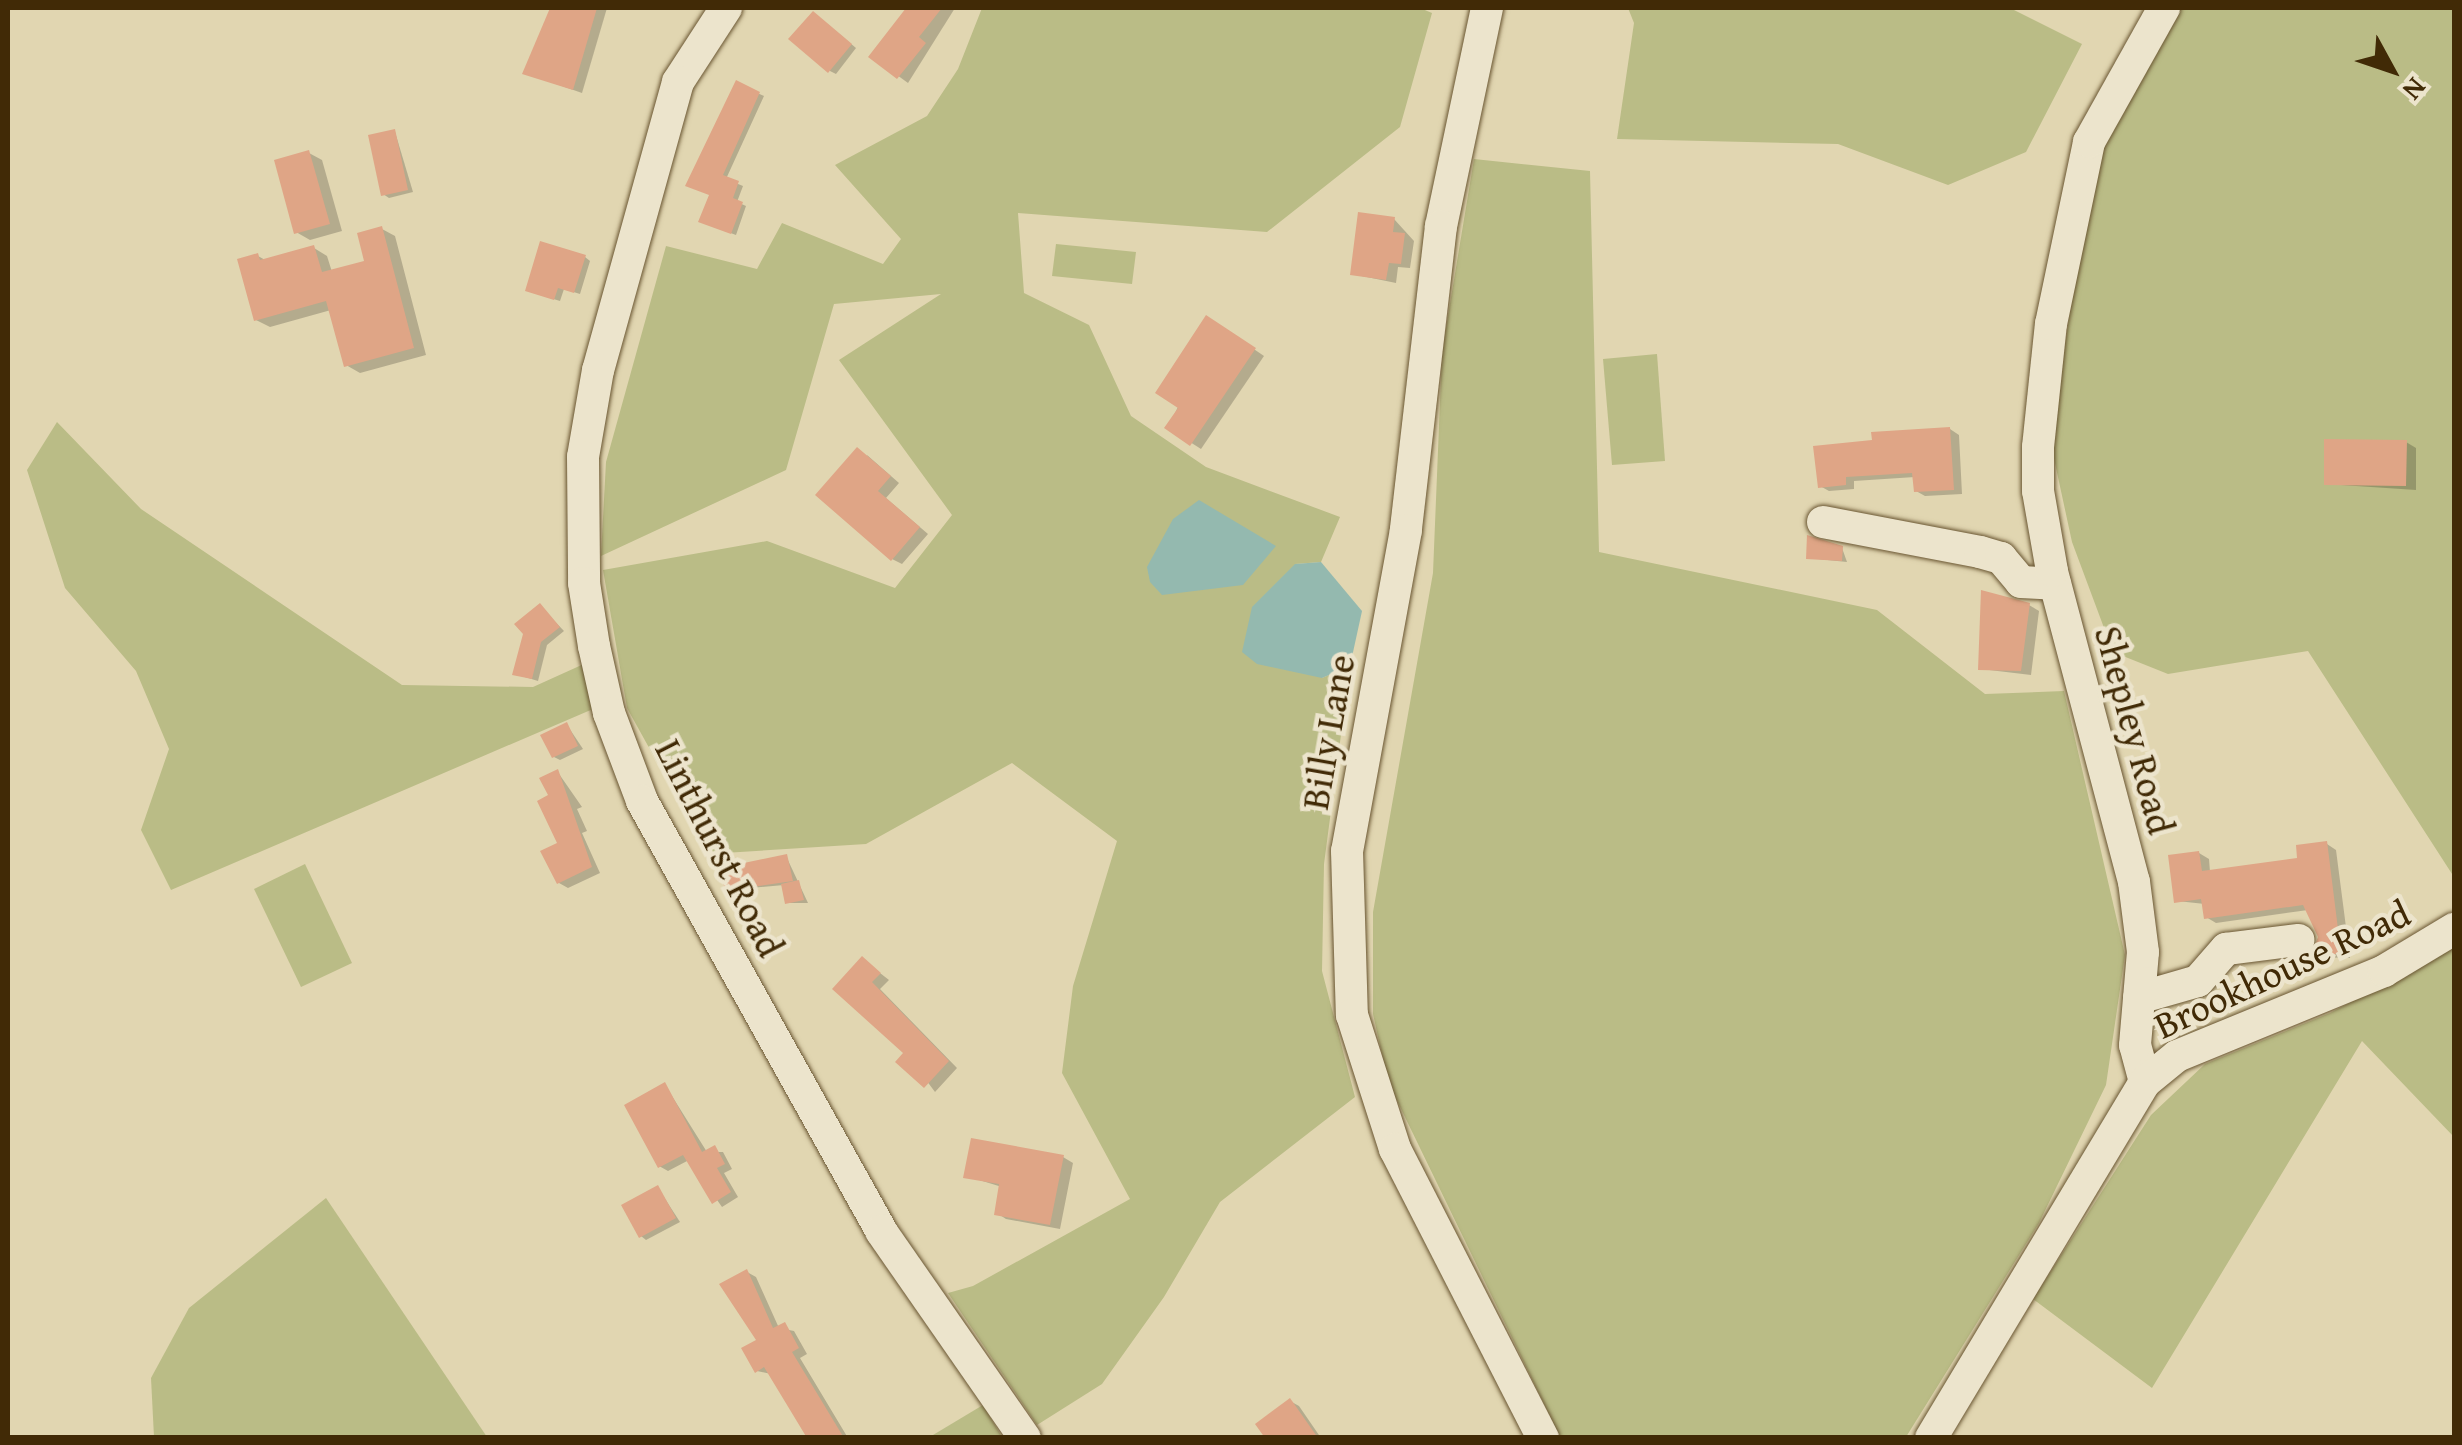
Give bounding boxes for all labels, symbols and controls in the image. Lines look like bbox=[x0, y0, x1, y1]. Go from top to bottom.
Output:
north arrow bbox=[2342, 20, 2442, 120]
text: N bbox=[2394, 69, 2437, 110]
street label: Shepley Road bbox=[2085, 621, 2185, 839]
street label: Billy Lane bbox=[1292, 651, 1364, 813]
street label: Linthurst Road bbox=[646, 732, 794, 964]
street label: Brookhouse Road bbox=[2147, 890, 2417, 1048]

